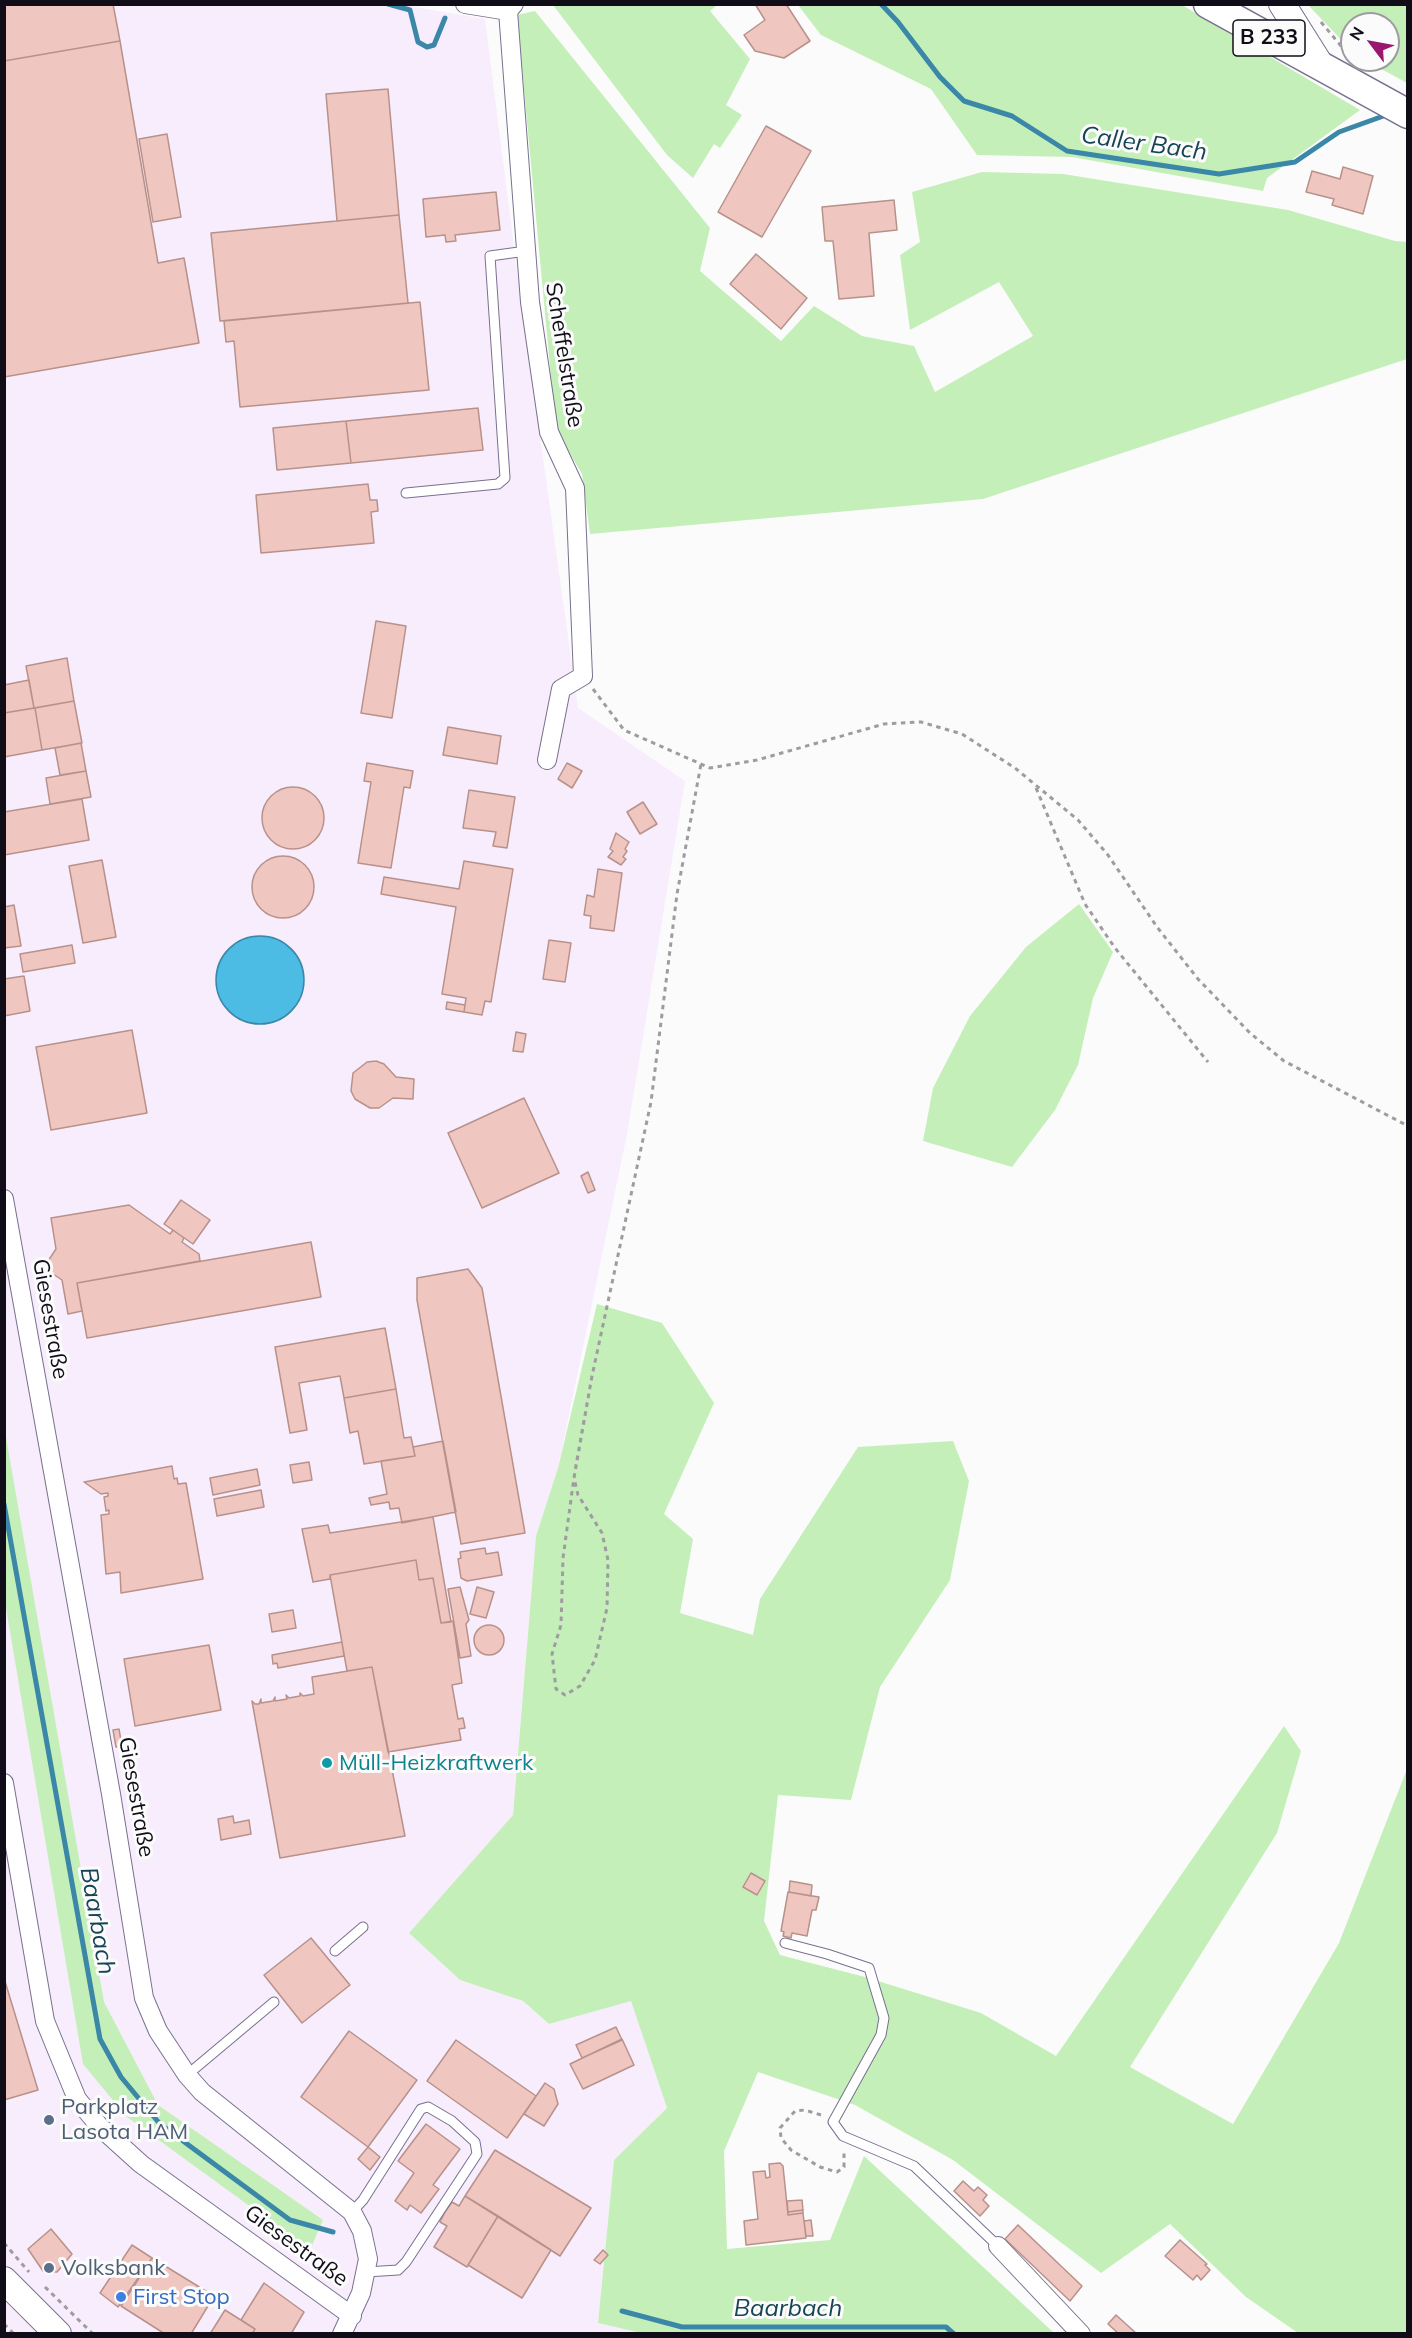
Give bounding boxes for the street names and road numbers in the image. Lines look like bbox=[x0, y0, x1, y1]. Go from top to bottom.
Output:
road number: B 233 bbox=[1233, 20, 1305, 56]
street label: Scheffelstraße bbox=[540, 281, 588, 429]
street label: Giesestraße bbox=[26, 1257, 74, 1381]
street label: Giesestraße bbox=[112, 1735, 160, 1859]
street label: Giesestraße bbox=[239, 2200, 353, 2292]

